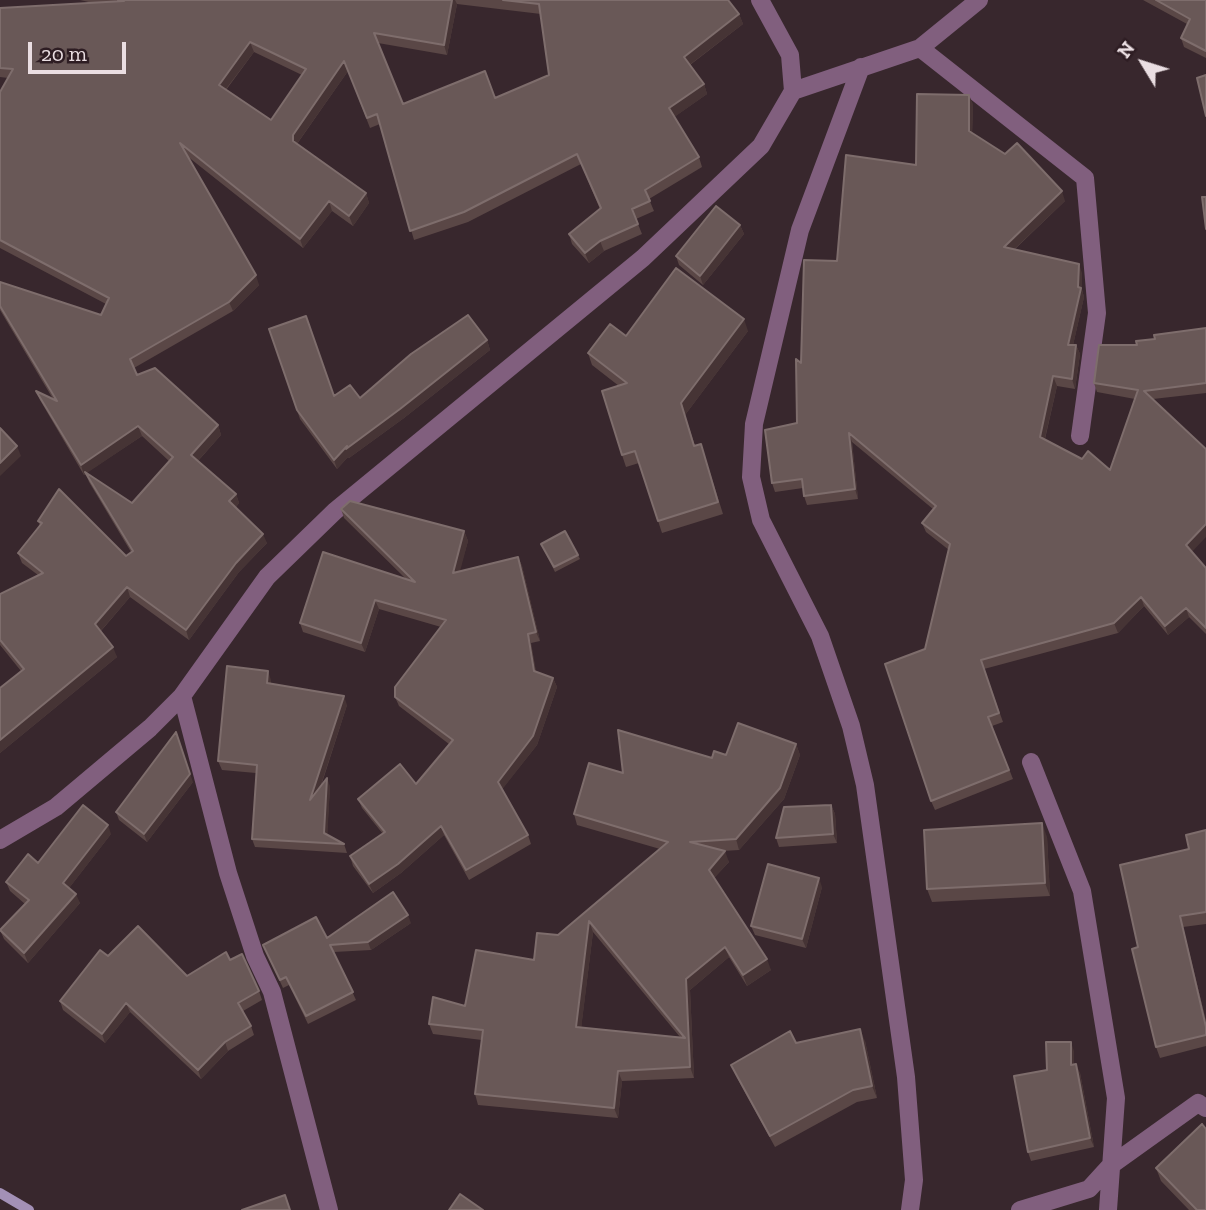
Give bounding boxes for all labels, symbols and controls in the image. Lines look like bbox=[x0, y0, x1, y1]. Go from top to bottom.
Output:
scale bar bbox=[32, 28, 130, 72]
north arrow bbox=[1108, 28, 1178, 98]
text: N bbox=[1113, 37, 1140, 63]
text: 20 m bbox=[41, 41, 87, 66]

